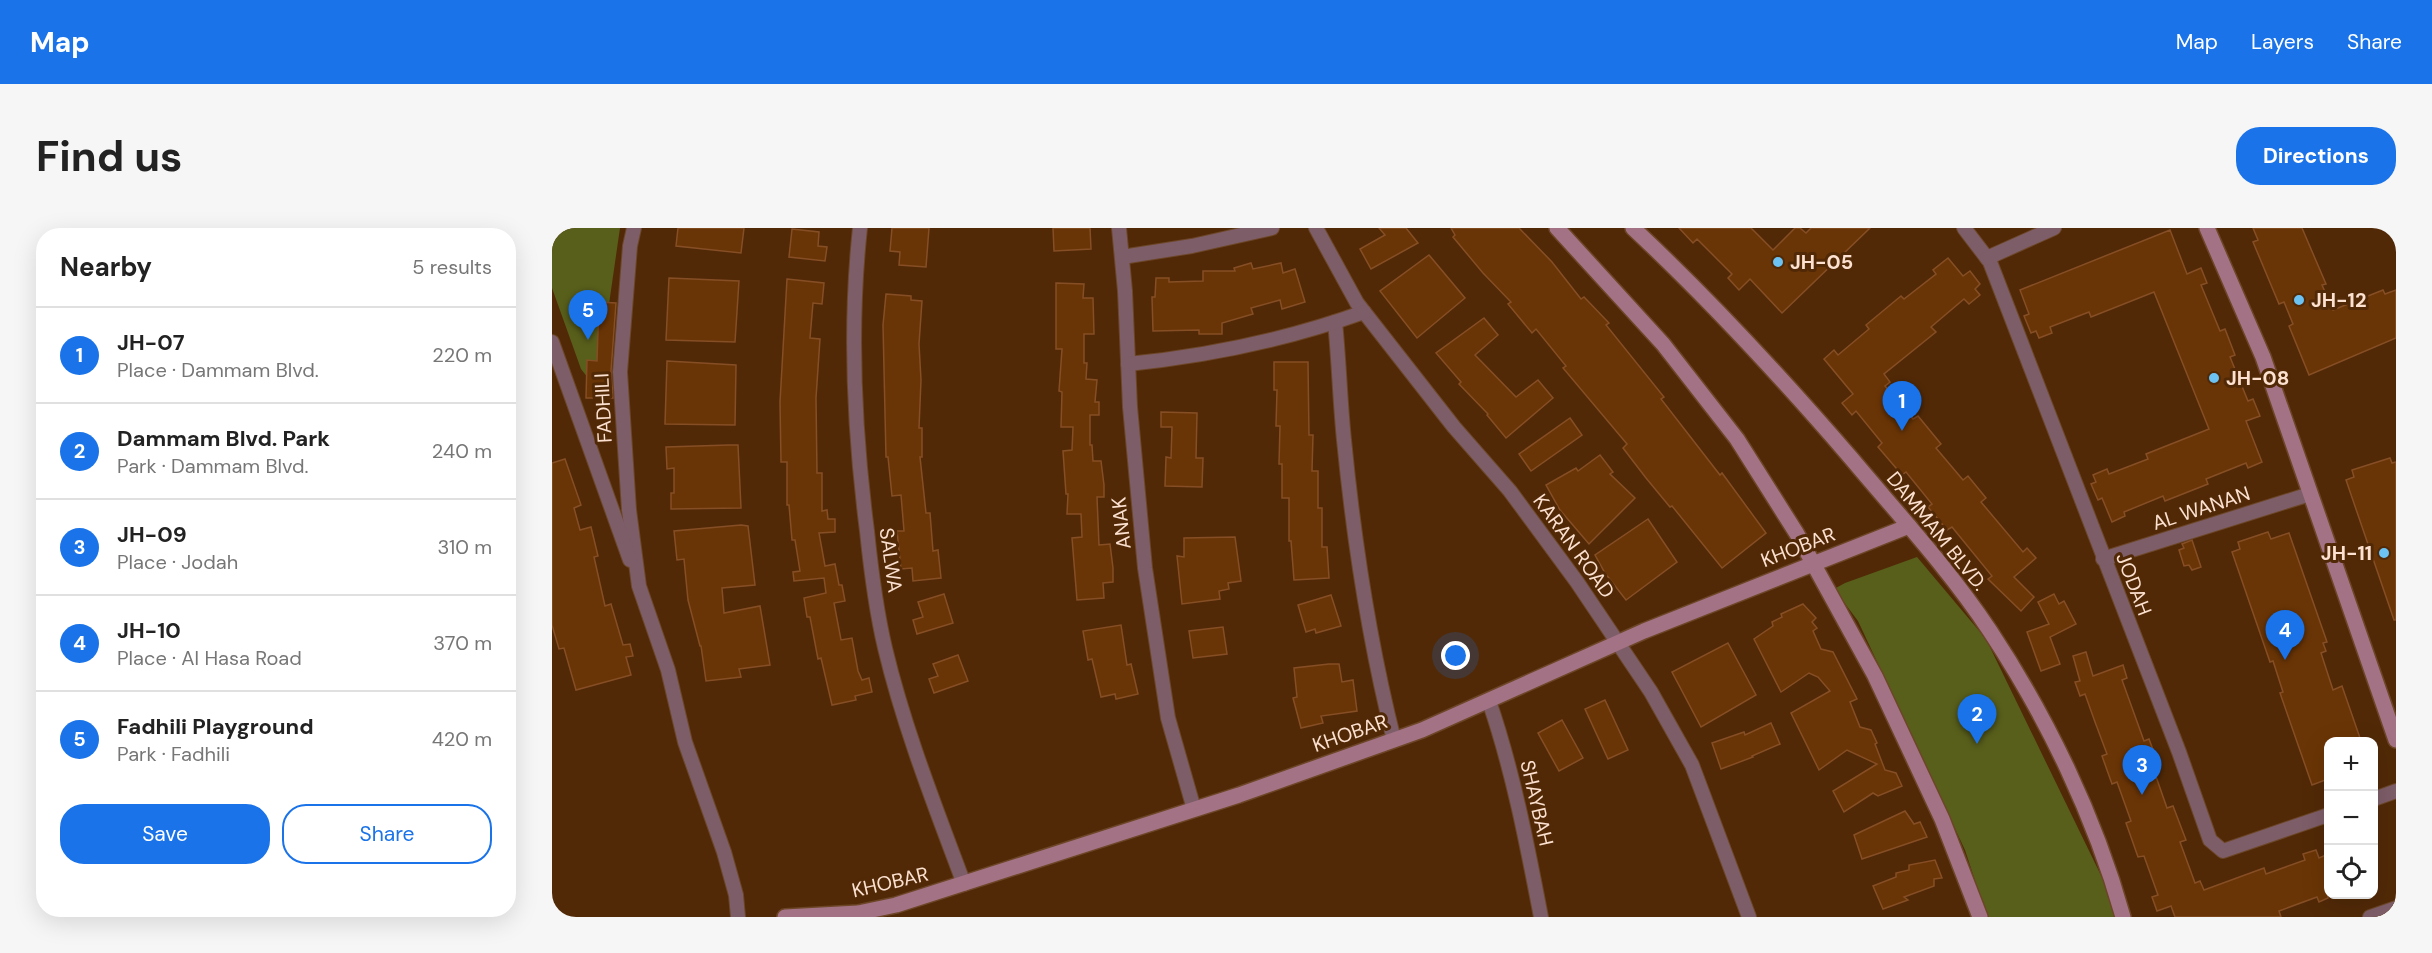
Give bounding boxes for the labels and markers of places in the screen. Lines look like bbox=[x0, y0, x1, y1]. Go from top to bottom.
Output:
place label: JH-05 bbox=[1790, 249, 1853, 275]
marker: JH-05 bbox=[1771, 255, 1785, 269]
place label: JH-12 bbox=[2311, 287, 2366, 313]
pin: 5 bbox=[568, 291, 608, 340]
marker: JH-12 bbox=[2292, 293, 2306, 307]
place label: JH-08 bbox=[2226, 365, 2289, 391]
marker: JH-08 bbox=[2207, 371, 2221, 385]
pin: 1 bbox=[1882, 382, 1922, 431]
place label: JH-11 bbox=[2321, 540, 2372, 566]
marker: JH-11 bbox=[2377, 546, 2391, 560]
pin: 4 bbox=[2266, 610, 2304, 660]
pin: 2 bbox=[1958, 694, 1996, 744]
pin: 3 bbox=[2122, 746, 2162, 795]

